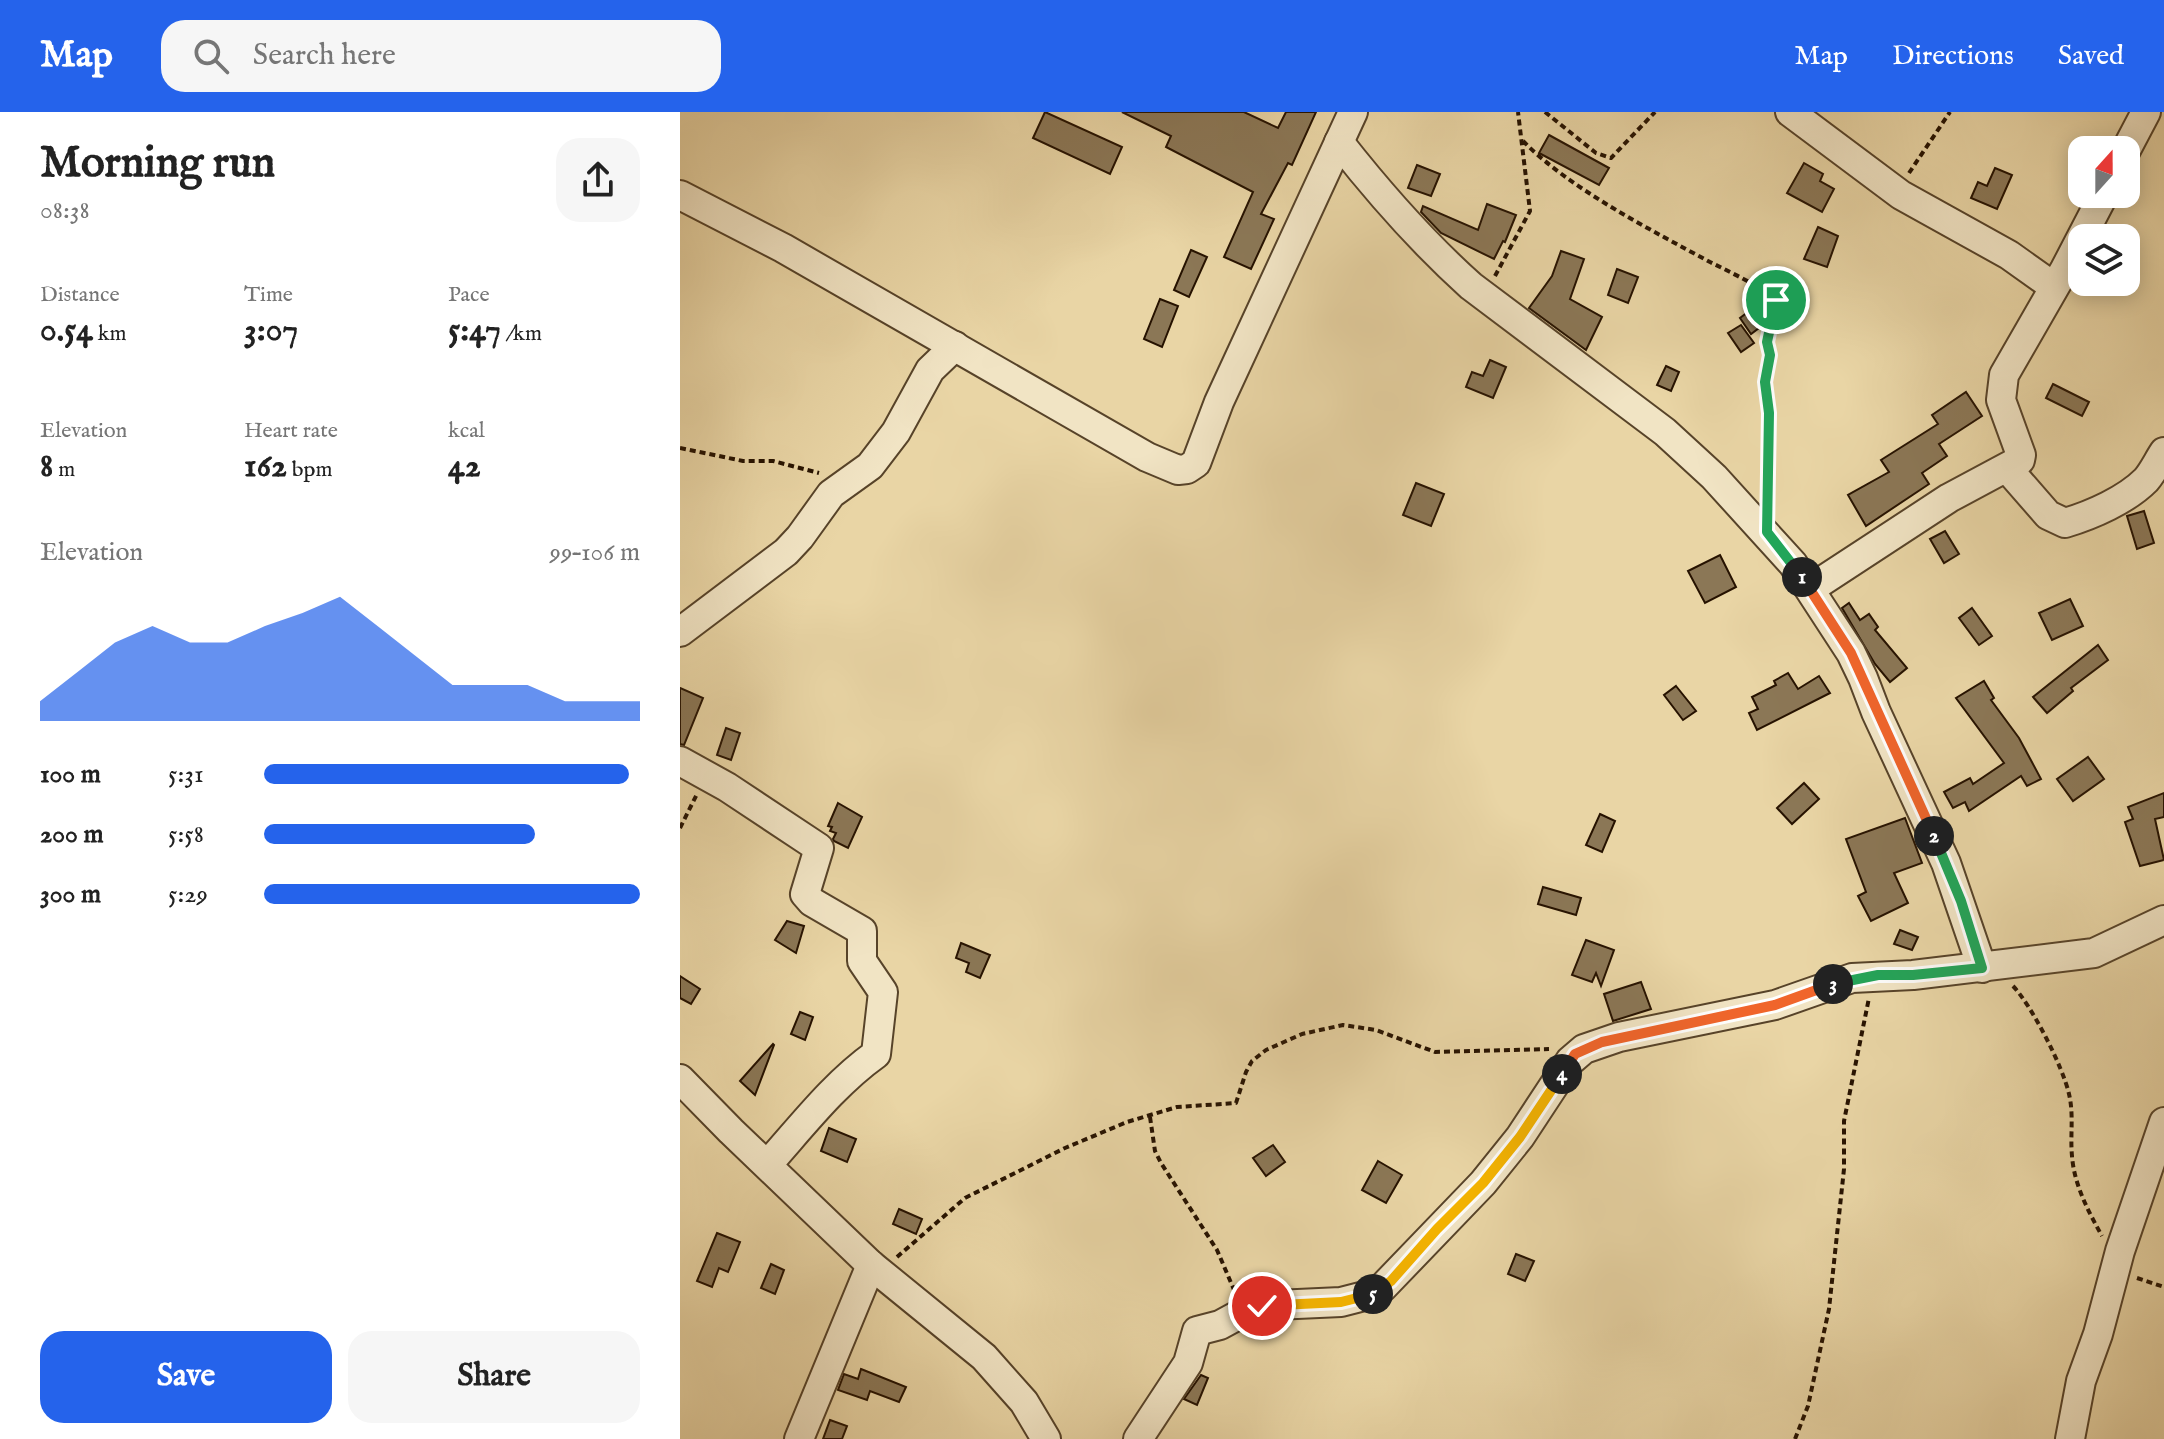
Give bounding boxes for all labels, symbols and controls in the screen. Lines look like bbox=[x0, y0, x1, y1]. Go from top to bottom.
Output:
search box bbox=[161, 20, 721, 92]
text: Map bbox=[40, 32, 113, 80]
icon: search bbox=[189, 34, 233, 78]
text: Search here bbox=[253, 37, 396, 75]
text: Map bbox=[1794, 39, 1848, 74]
text: Directions bbox=[1892, 39, 2014, 74]
text: Saved bbox=[2058, 39, 2124, 74]
text: Morning run bbox=[40, 136, 275, 192]
north arrow bbox=[2068, 136, 2140, 208]
map controls bbox=[2068, 136, 2140, 296]
button: share bbox=[556, 138, 640, 222]
text: 08:38 bbox=[40, 194, 90, 227]
button: layers bbox=[2068, 224, 2140, 296]
pin bbox=[1742, 266, 1810, 334]
icon: arrive bbox=[1754, 278, 1798, 322]
text: Distance bbox=[40, 281, 120, 309]
text: Time bbox=[244, 281, 293, 309]
text: Pace bbox=[448, 281, 490, 309]
text: 0.54 bbox=[40, 309, 93, 352]
text: 3:07 bbox=[244, 309, 298, 352]
text: 5:47 bbox=[448, 309, 501, 352]
text: km bbox=[93, 320, 126, 348]
text: /km bbox=[501, 320, 542, 348]
text: Elevation bbox=[40, 417, 127, 445]
text: Heart rate bbox=[244, 417, 338, 445]
text: kcal bbox=[448, 417, 485, 445]
text: 8 bbox=[40, 445, 53, 488]
text: 162 bbox=[244, 445, 287, 488]
text: 42 bbox=[448, 445, 481, 488]
text: m bbox=[53, 456, 75, 484]
text: bpm bbox=[287, 456, 332, 484]
text: Elevation bbox=[40, 536, 143, 569]
text: 99–106 m bbox=[550, 536, 640, 569]
pin: 1 bbox=[1782, 557, 1822, 597]
text: 1 bbox=[1798, 563, 1806, 591]
text: 100 m bbox=[40, 758, 101, 791]
text: 5:31 bbox=[168, 758, 204, 791]
pin: 2 bbox=[1914, 816, 1954, 856]
text: 200 m bbox=[40, 818, 104, 851]
text: 5:58 bbox=[168, 818, 204, 851]
text: 2 bbox=[1929, 822, 1939, 850]
text: 300 m bbox=[40, 878, 101, 911]
text: 5:29 bbox=[168, 878, 208, 911]
pin: 3 bbox=[1813, 964, 1853, 1004]
text: 3 bbox=[1829, 970, 1837, 998]
pin: 4 bbox=[1542, 1054, 1582, 1094]
text: 4 bbox=[1557, 1060, 1567, 1088]
pin bbox=[1228, 1272, 1296, 1340]
pin: 5 bbox=[1353, 1274, 1393, 1314]
text: 5 bbox=[1369, 1280, 1377, 1308]
icon: check bbox=[1240, 1284, 1284, 1328]
button: Save bbox=[40, 1331, 332, 1423]
button: Share bbox=[348, 1331, 640, 1423]

